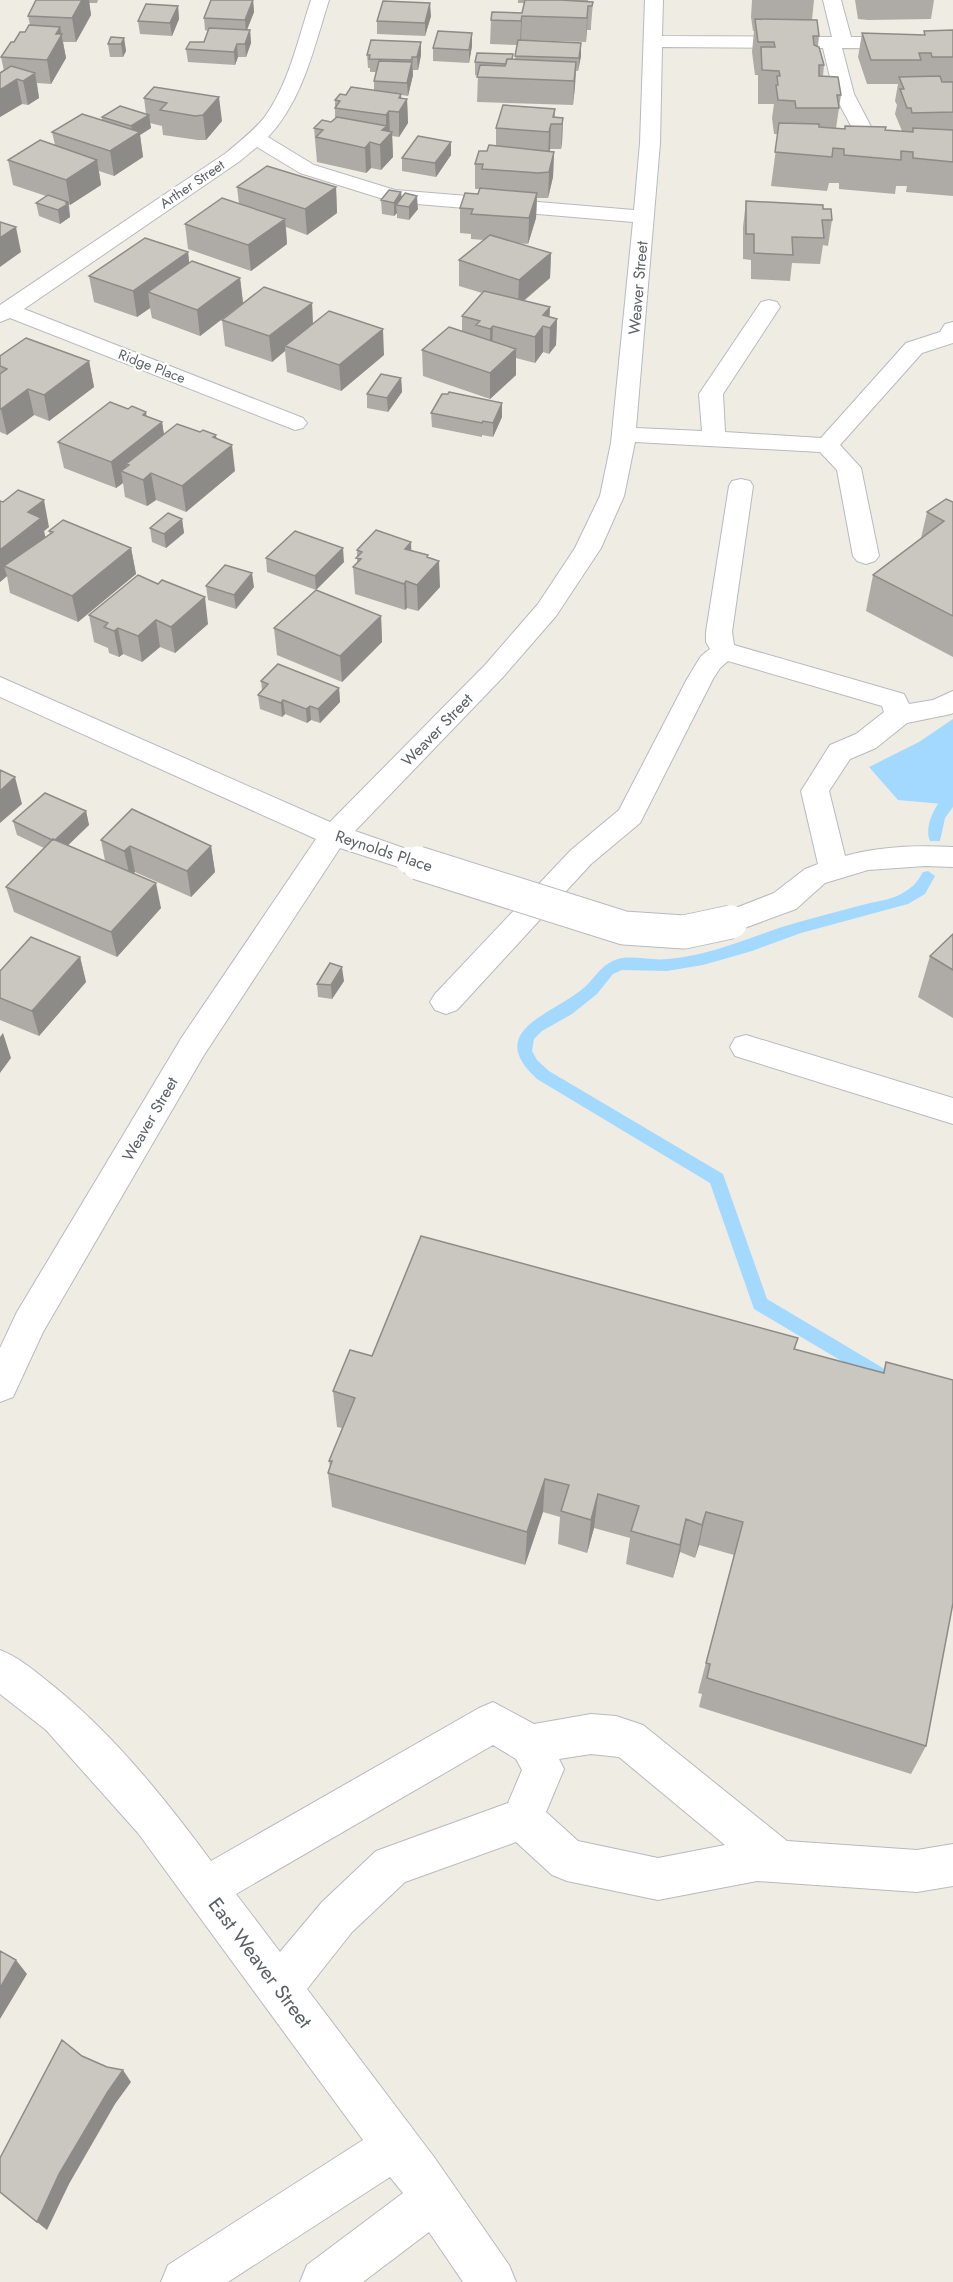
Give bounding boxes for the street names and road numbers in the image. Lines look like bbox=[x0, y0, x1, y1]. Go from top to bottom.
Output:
street label: Arther Street bbox=[156, 155, 229, 213]
street label: Weaver Street bbox=[622, 240, 654, 336]
street label: Ridge Place bbox=[116, 344, 188, 388]
street label: Weaver Street bbox=[396, 688, 478, 772]
street label: Reynolds Place bbox=[332, 824, 436, 878]
street label: Weaver Street bbox=[117, 1072, 184, 1165]
street label: East Weaver Street bbox=[201, 1892, 319, 2035]

